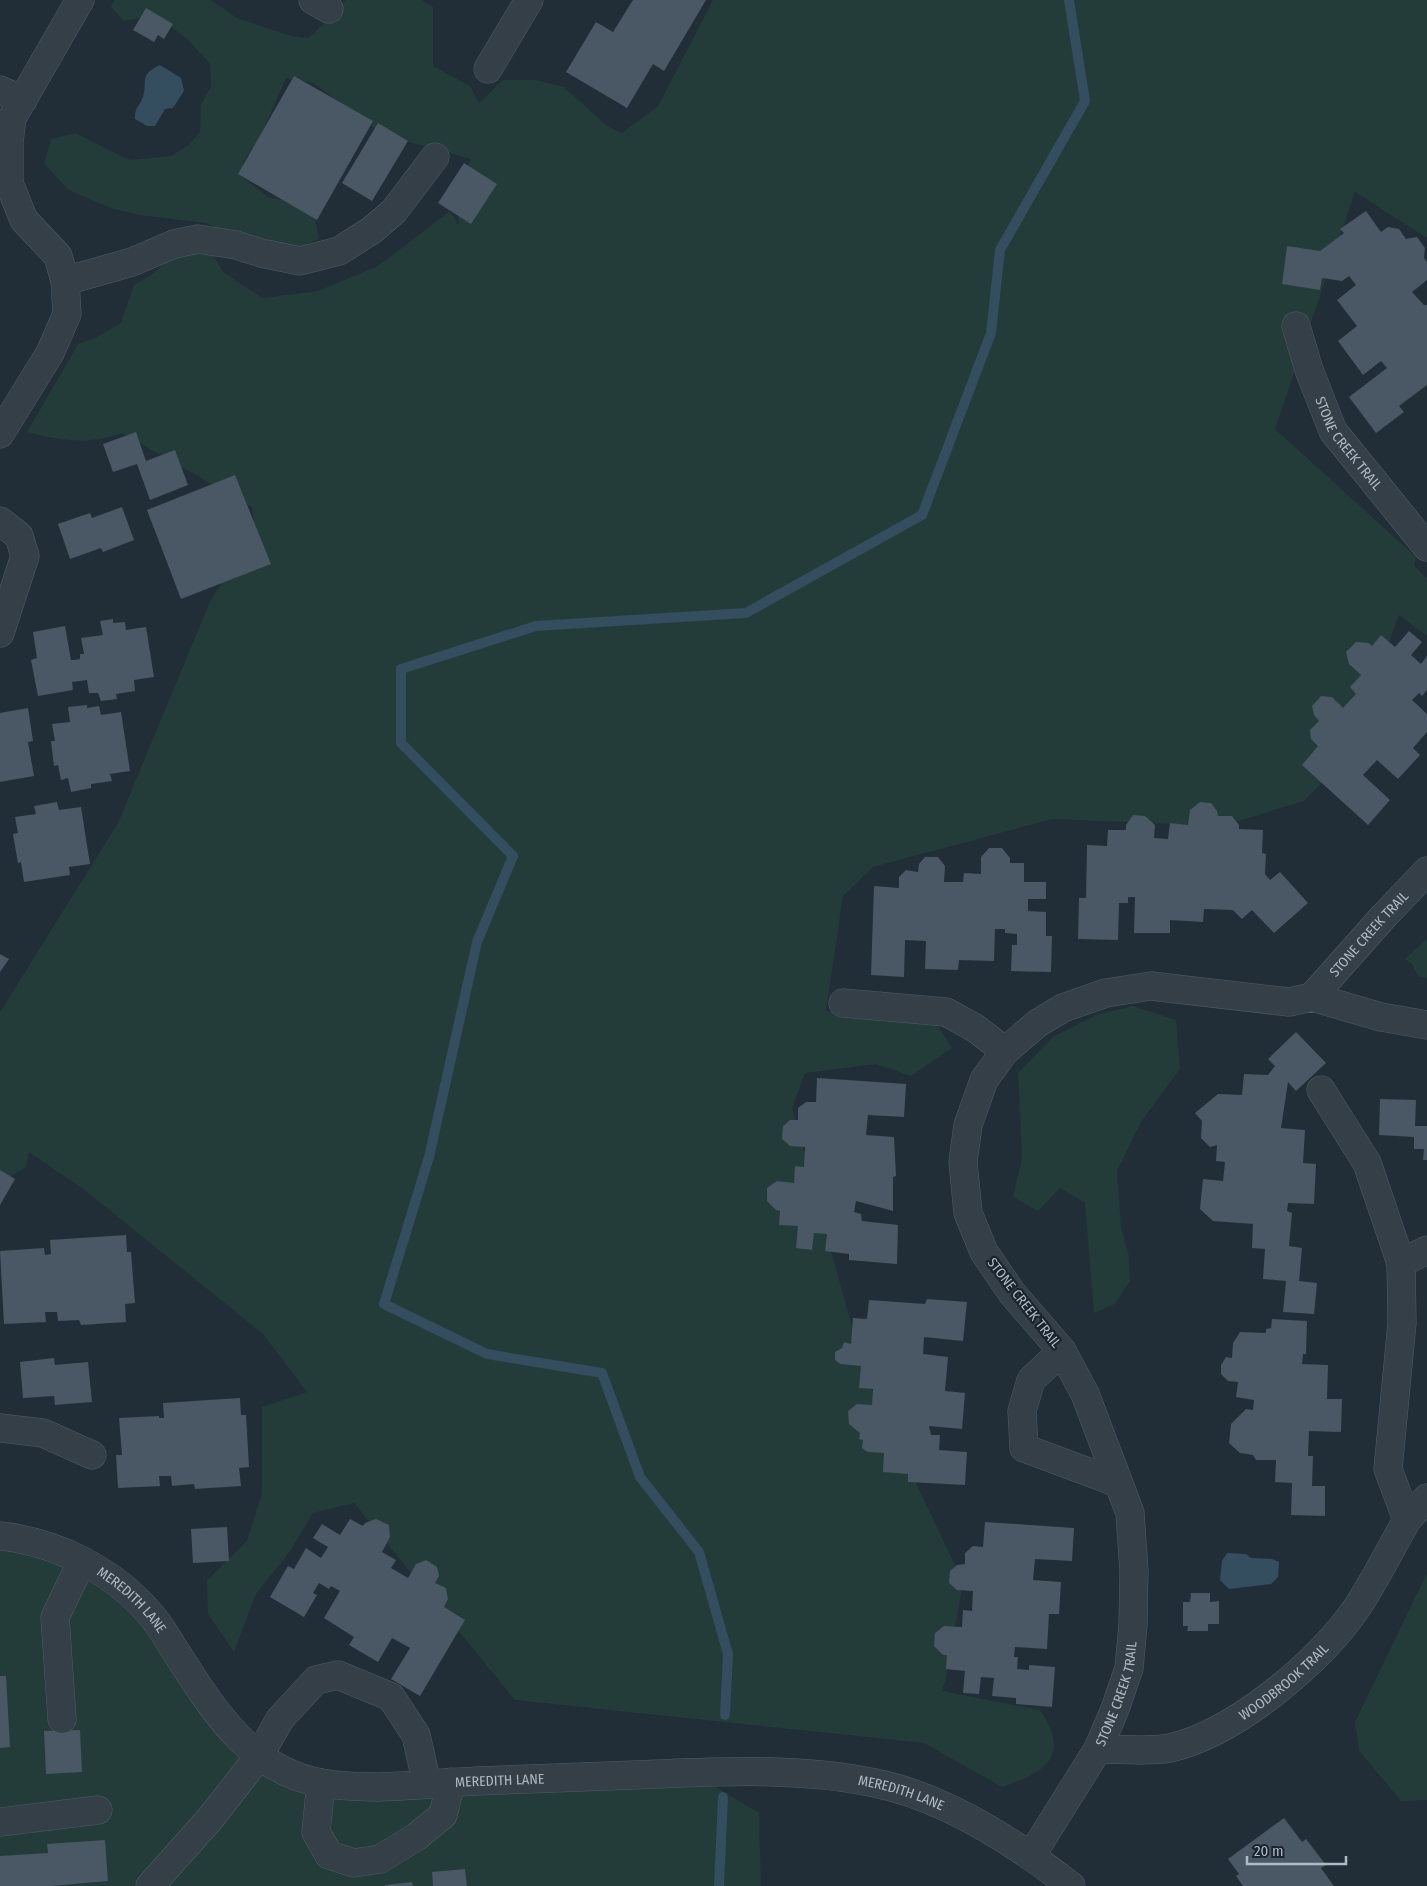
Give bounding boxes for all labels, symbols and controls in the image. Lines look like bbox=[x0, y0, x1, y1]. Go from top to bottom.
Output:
street label: STONE CREEK TRAIL bbox=[1312, 394, 1386, 493]
street label: STONE CREEK TRAIL bbox=[1326, 887, 1412, 980]
street label: STONE CREEK TRAIL bbox=[984, 1255, 1064, 1351]
street label: MEREDITH LANE bbox=[94, 1563, 170, 1636]
street label: STONE CREEK TRAIL bbox=[1092, 1640, 1140, 1749]
street label: WOODBROOK TRAIL bbox=[1236, 1640, 1332, 1724]
street label: MEREDITH LANE bbox=[454, 1770, 545, 1791]
street label: MEREDITH LANE bbox=[857, 1771, 947, 1814]
scale bar bbox=[1247, 1834, 1346, 1866]
text: 20 m bbox=[1254, 1842, 1284, 1860]

